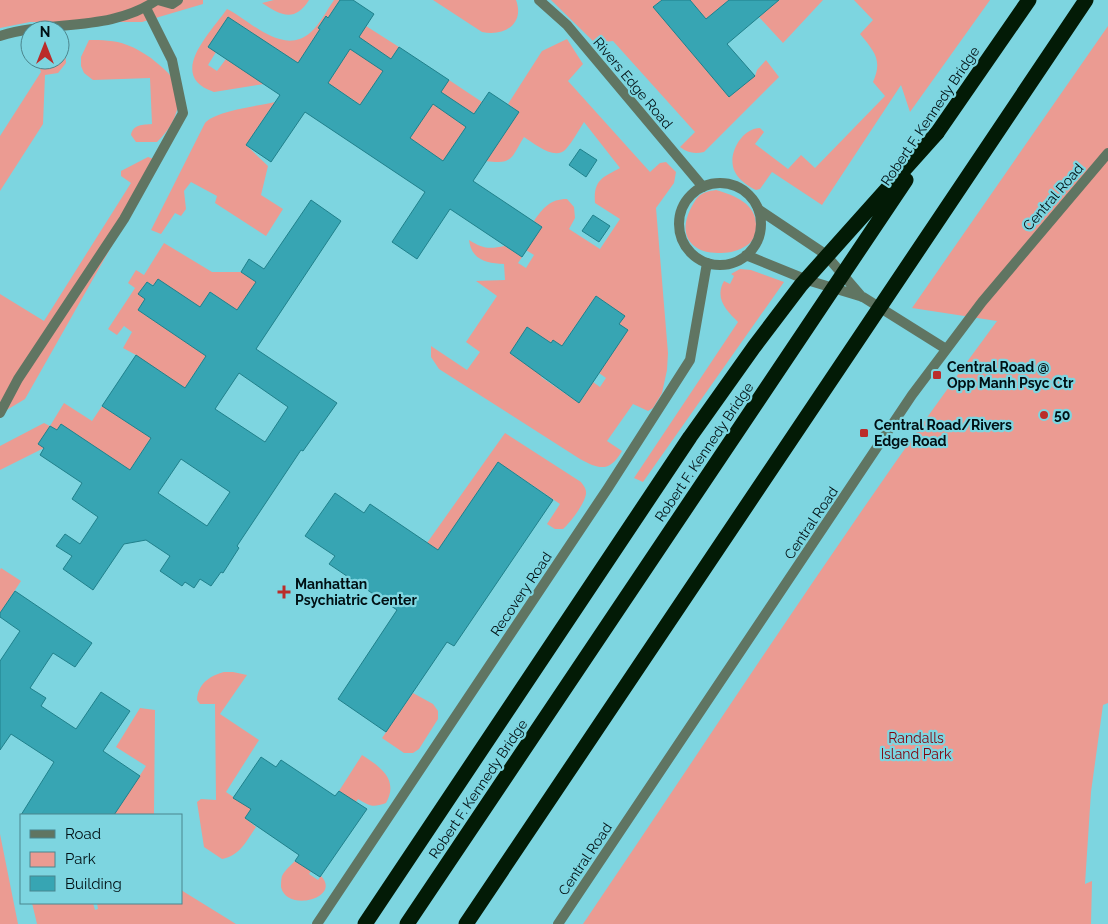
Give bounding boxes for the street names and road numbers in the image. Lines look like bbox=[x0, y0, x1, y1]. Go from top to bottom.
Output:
street label: Rivers Edge Road bbox=[590, 34, 676, 132]
street label: Robert F. Kennedy Bridge bbox=[877, 43, 983, 189]
street label: Central Road bbox=[1020, 160, 1086, 234]
street label: Robert F. Kennedy Bridge bbox=[651, 379, 757, 525]
street label: Central Road bbox=[781, 484, 841, 562]
street label: Recovery Road bbox=[487, 549, 555, 639]
street label: Robert F. Kennedy Bridge bbox=[425, 716, 531, 862]
street label: Central Road bbox=[555, 820, 615, 898]

